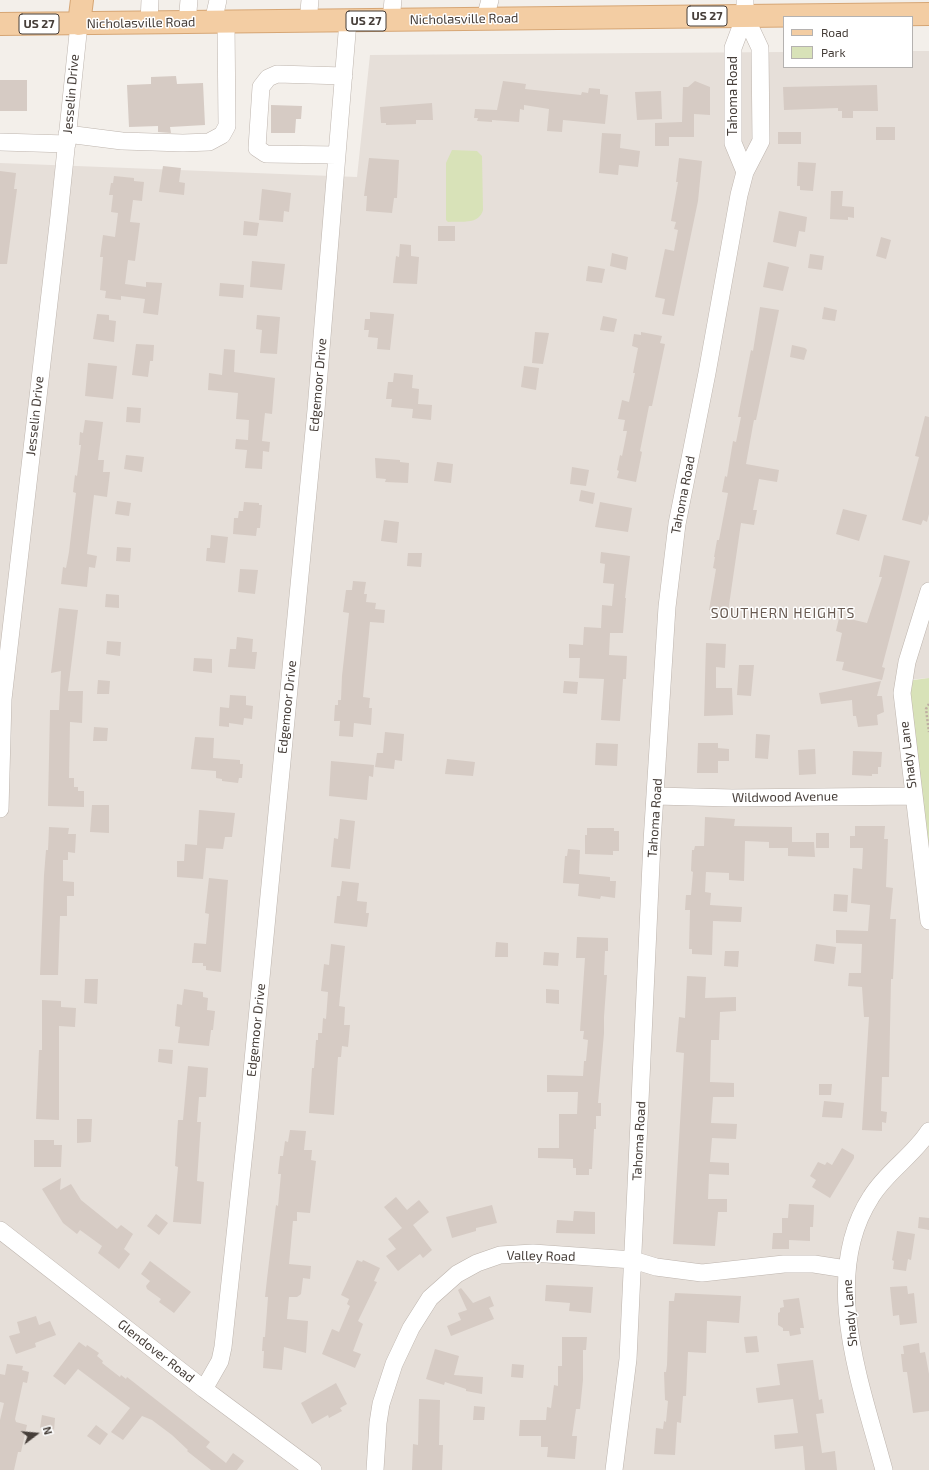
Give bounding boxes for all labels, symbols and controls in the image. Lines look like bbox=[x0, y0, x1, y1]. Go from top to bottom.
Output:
road number: US 27 bbox=[687, 6, 727, 26]
street label: Nicholasville Road bbox=[409, 10, 519, 28]
road number: US 27 bbox=[346, 11, 386, 31]
road number: US 27 bbox=[19, 14, 59, 34]
street label: Nicholasville Road bbox=[86, 14, 196, 32]
legend bbox=[783, 16, 913, 68]
text: Road bbox=[821, 25, 849, 39]
text: Park bbox=[821, 45, 846, 59]
street label: Jesselin Drive bbox=[60, 53, 82, 135]
street label: Tahoma Road bbox=[725, 56, 741, 136]
street label: Edgemoor Drive bbox=[306, 337, 330, 433]
street label: Jesselin Drive bbox=[23, 375, 47, 457]
street label: Tahoma Road bbox=[668, 454, 698, 536]
district label: SOUTHERN HEIGHTS bbox=[711, 605, 855, 621]
street label: Edgemoor Drive bbox=[274, 659, 300, 755]
street label: Shady Lane bbox=[896, 721, 920, 789]
street label: Tahoma Road bbox=[644, 778, 666, 858]
street label: Wildwood Avenue bbox=[732, 788, 838, 806]
street label: Edgemoor Drive bbox=[243, 982, 269, 1078]
street label: Tahoma Road bbox=[629, 1101, 649, 1181]
street label: Valley Road bbox=[506, 1248, 576, 1264]
street label: Shady Lane bbox=[839, 1279, 861, 1347]
street label: Glendover Road bbox=[114, 1316, 198, 1386]
north arrow bbox=[16, 1414, 56, 1454]
text: N bbox=[41, 1425, 55, 1436]

